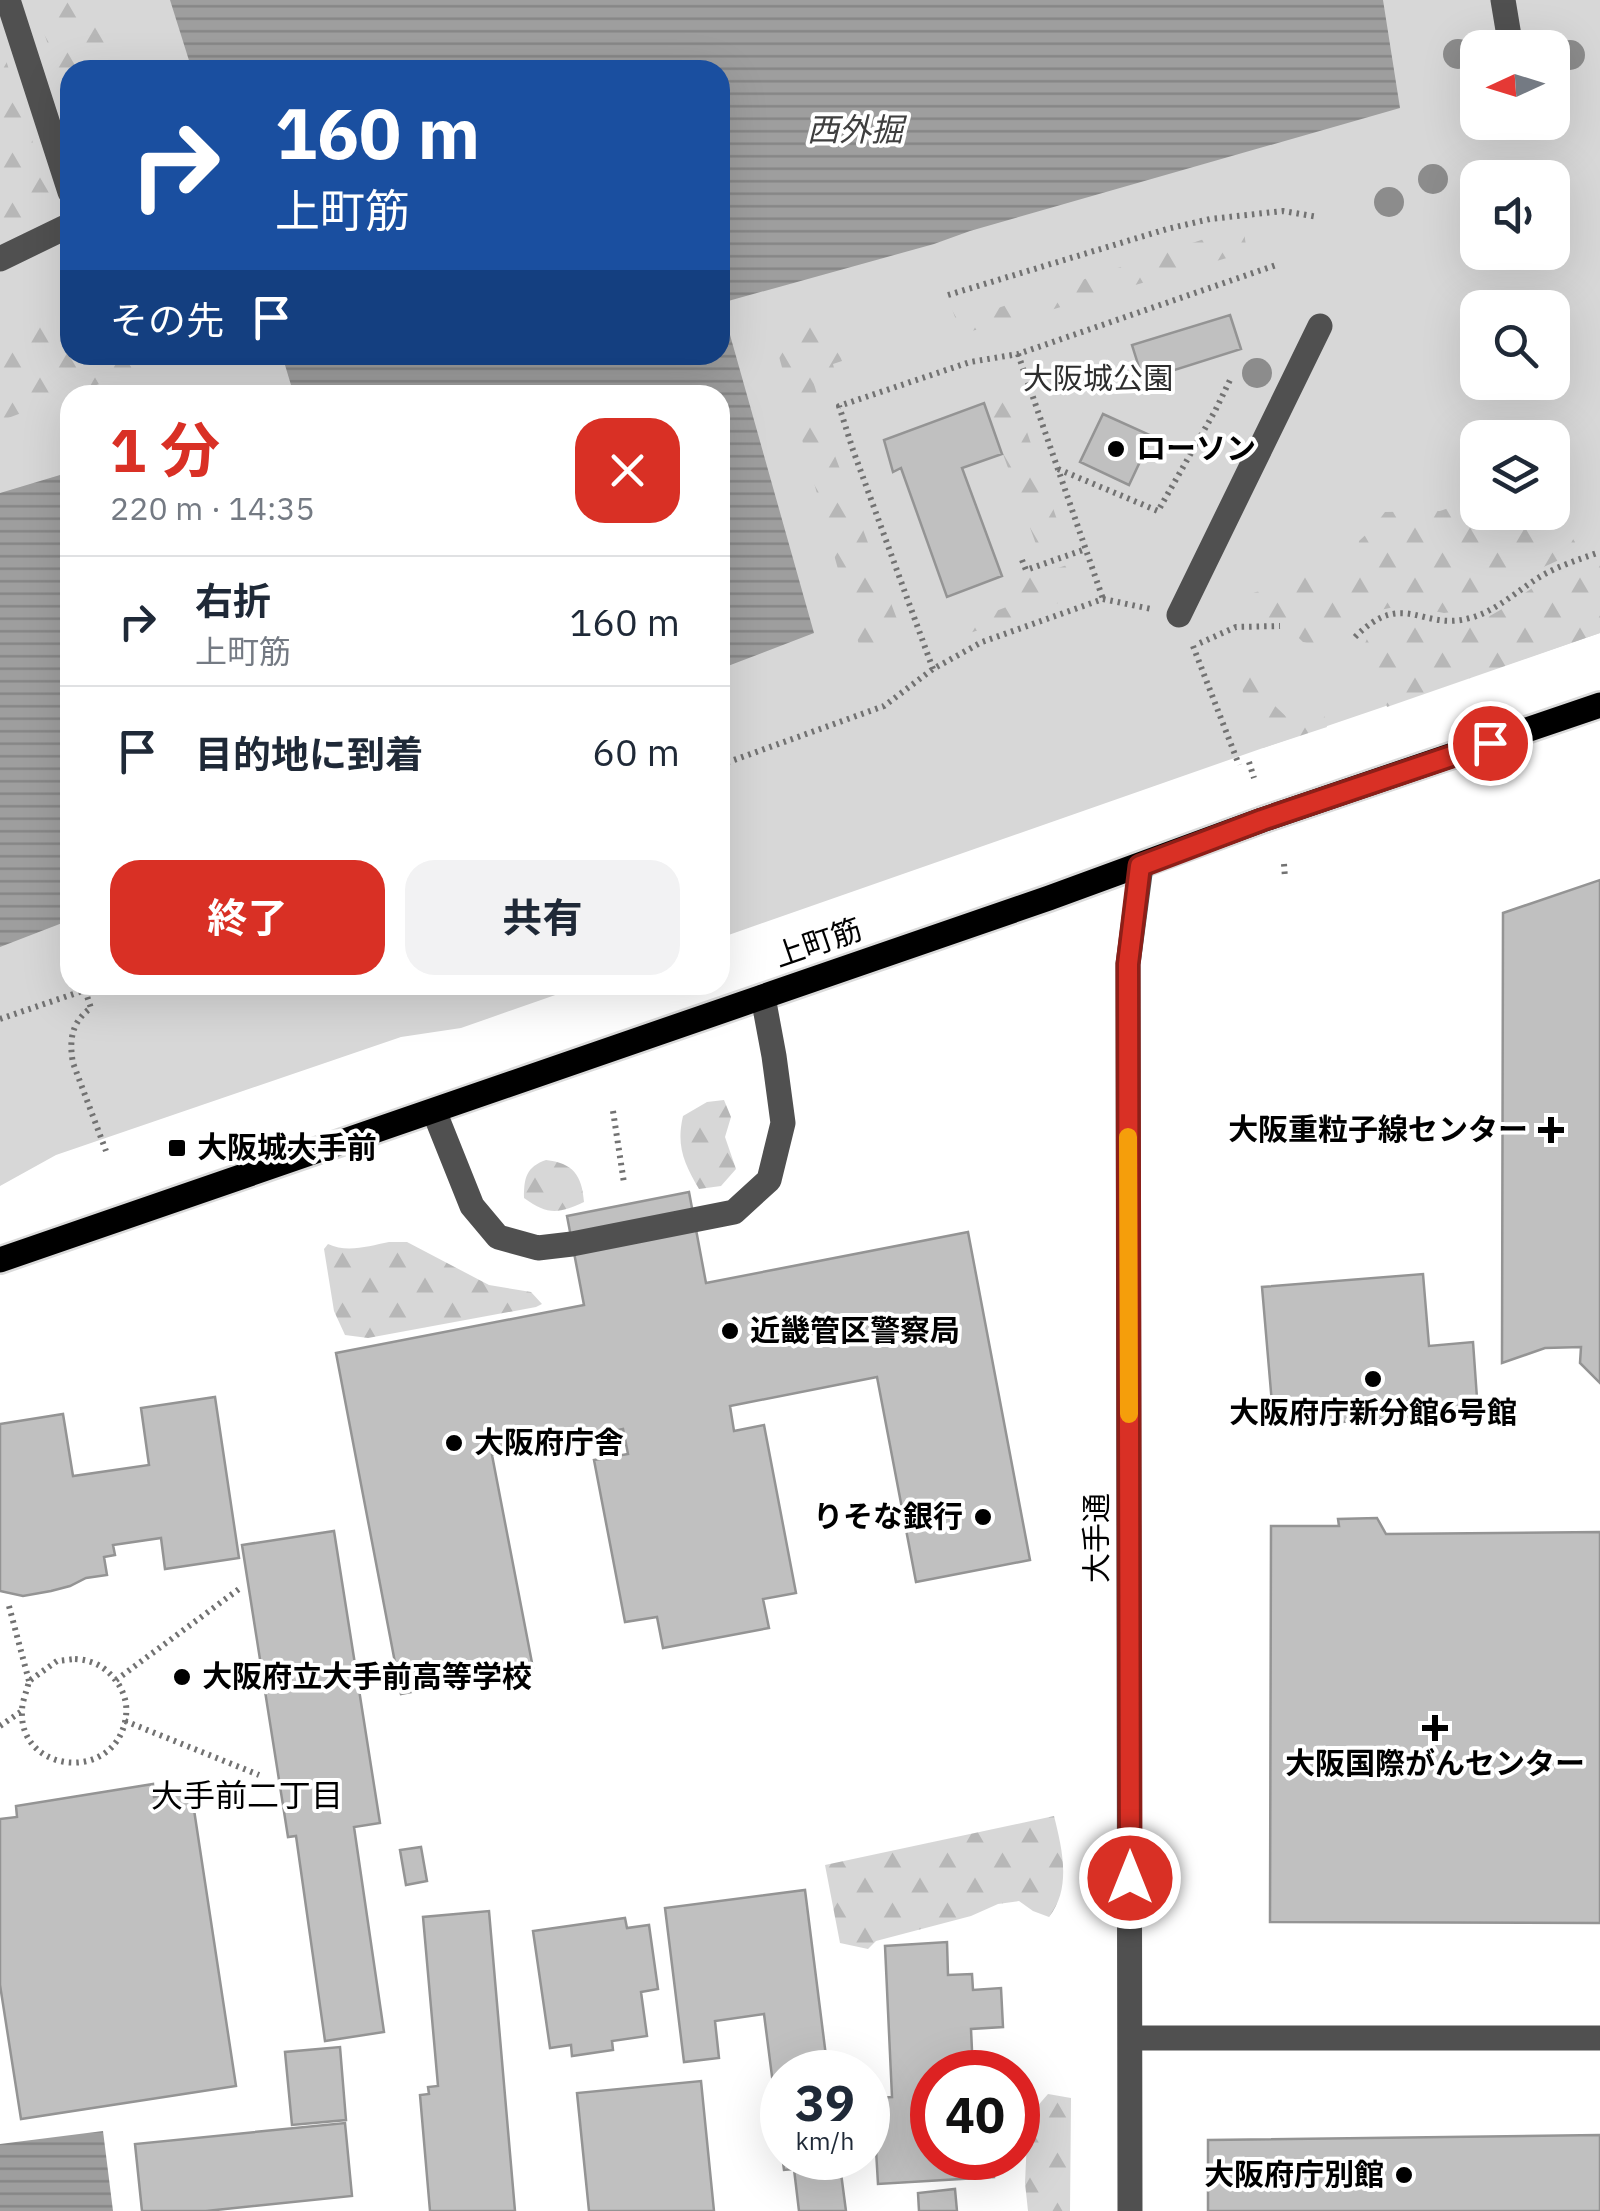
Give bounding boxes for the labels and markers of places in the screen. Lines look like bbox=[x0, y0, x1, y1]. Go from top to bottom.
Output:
place label: ローソン bbox=[1136, 428, 1256, 467]
marker: ローソン bbox=[1105, 438, 1127, 460]
pin bbox=[1448, 701, 1533, 786]
place label: 大阪重粒子線センター bbox=[1228, 1109, 1528, 1148]
marker: 大阪重粒子線センター bbox=[1538, 1117, 1564, 1143]
place label: 大阪城大手前 bbox=[197, 1127, 377, 1166]
marker: 大阪城大手前 bbox=[166, 1137, 188, 1159]
place label: 近畿管区警察局 bbox=[750, 1310, 960, 1349]
marker: 近畿管区警察局 bbox=[719, 1320, 741, 1342]
marker: 大阪府庁新分館6号館 bbox=[1362, 1368, 1384, 1390]
place label: 大阪府庁新分館6号館 bbox=[1229, 1392, 1517, 1431]
place label: 大阪府庁舎 bbox=[474, 1422, 624, 1461]
marker: 大阪府庁舎 bbox=[443, 1432, 465, 1454]
place label: りそな銀行 bbox=[813, 1496, 963, 1535]
marker: りそな銀行 bbox=[972, 1506, 994, 1528]
place label: 大阪府立大手前高等学校 bbox=[202, 1656, 532, 1695]
marker: 大阪府立大手前高等学校 bbox=[171, 1666, 193, 1688]
marker: 大阪国際がんセンター bbox=[1422, 1715, 1448, 1741]
place label: 大阪国際がんセンター bbox=[1285, 1743, 1585, 1782]
place label: 大阪府庁別館 bbox=[1204, 2154, 1384, 2193]
marker: 大阪府庁別館 bbox=[1393, 2164, 1415, 2186]

